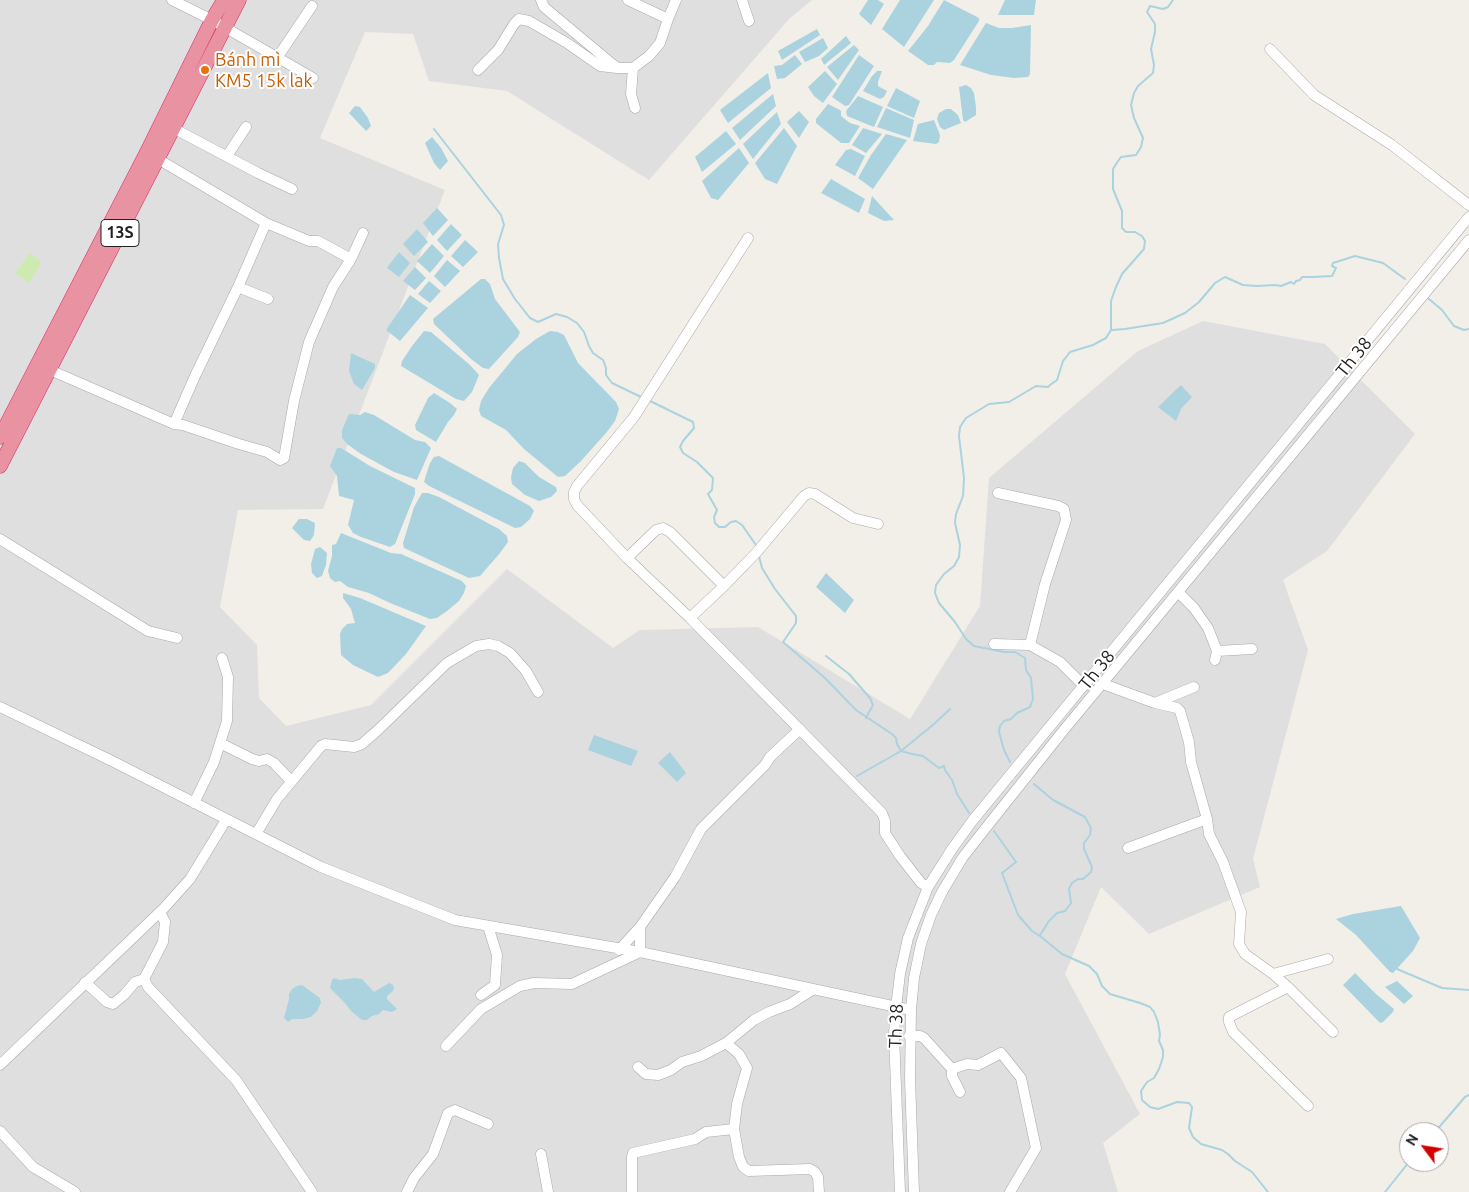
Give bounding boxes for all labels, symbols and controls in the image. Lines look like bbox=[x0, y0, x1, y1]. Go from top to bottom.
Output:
place label: Bánh mì KM5 15k lak bbox=[215, 49, 312, 92]
marker: Bánh mì KM5 15k lak bbox=[199, 64, 211, 76]
road number: 13S bbox=[101, 220, 139, 247]
street label: Th 38 bbox=[1332, 333, 1376, 381]
street label: Th 38 bbox=[1075, 646, 1119, 694]
street label: Th 38 bbox=[884, 1003, 908, 1049]
north arrow bbox=[1399, 1122, 1449, 1172]
text: N bbox=[1402, 1131, 1422, 1148]

